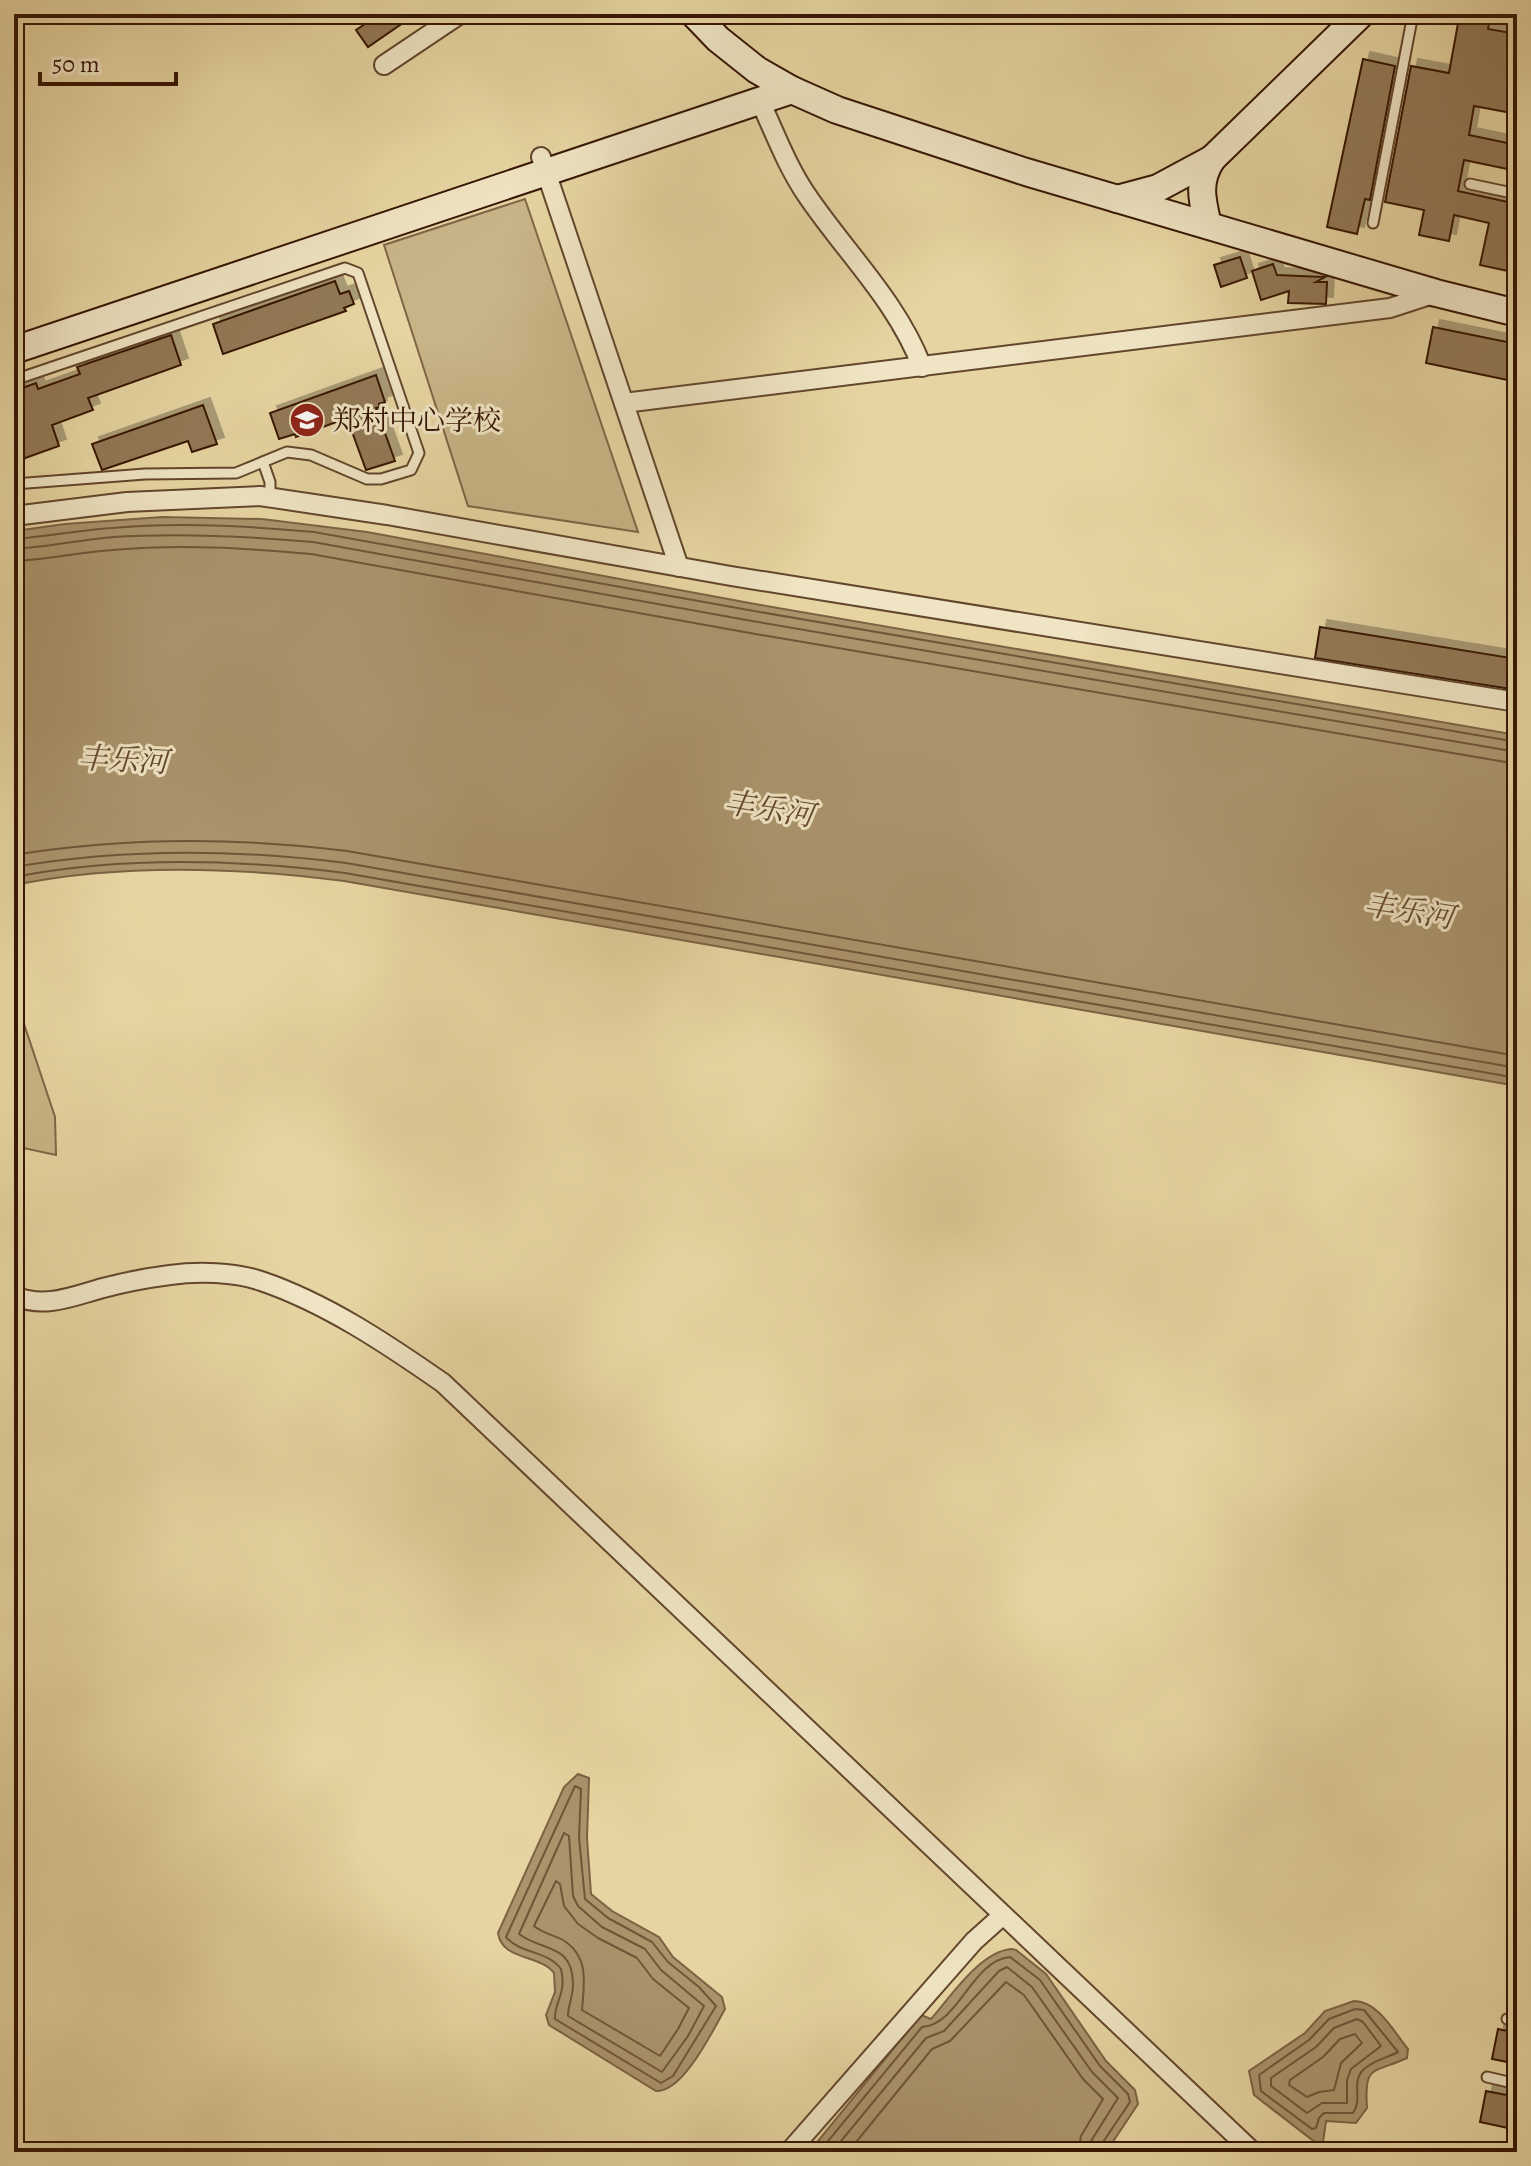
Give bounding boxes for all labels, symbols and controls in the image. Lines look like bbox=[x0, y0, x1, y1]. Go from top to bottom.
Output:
scale bar bbox=[40, 36, 176, 86]
text: 50 m bbox=[52, 48, 100, 80]
school or university icon: 郑村中心学校 bbox=[288, 401, 326, 439]
place label: 郑村中心学校 bbox=[333, 402, 501, 440]
water label: 丰乐河 bbox=[77, 738, 174, 783]
water label: 丰乐河 bbox=[721, 782, 822, 837]
water label: 丰乐河 bbox=[1361, 884, 1462, 939]

